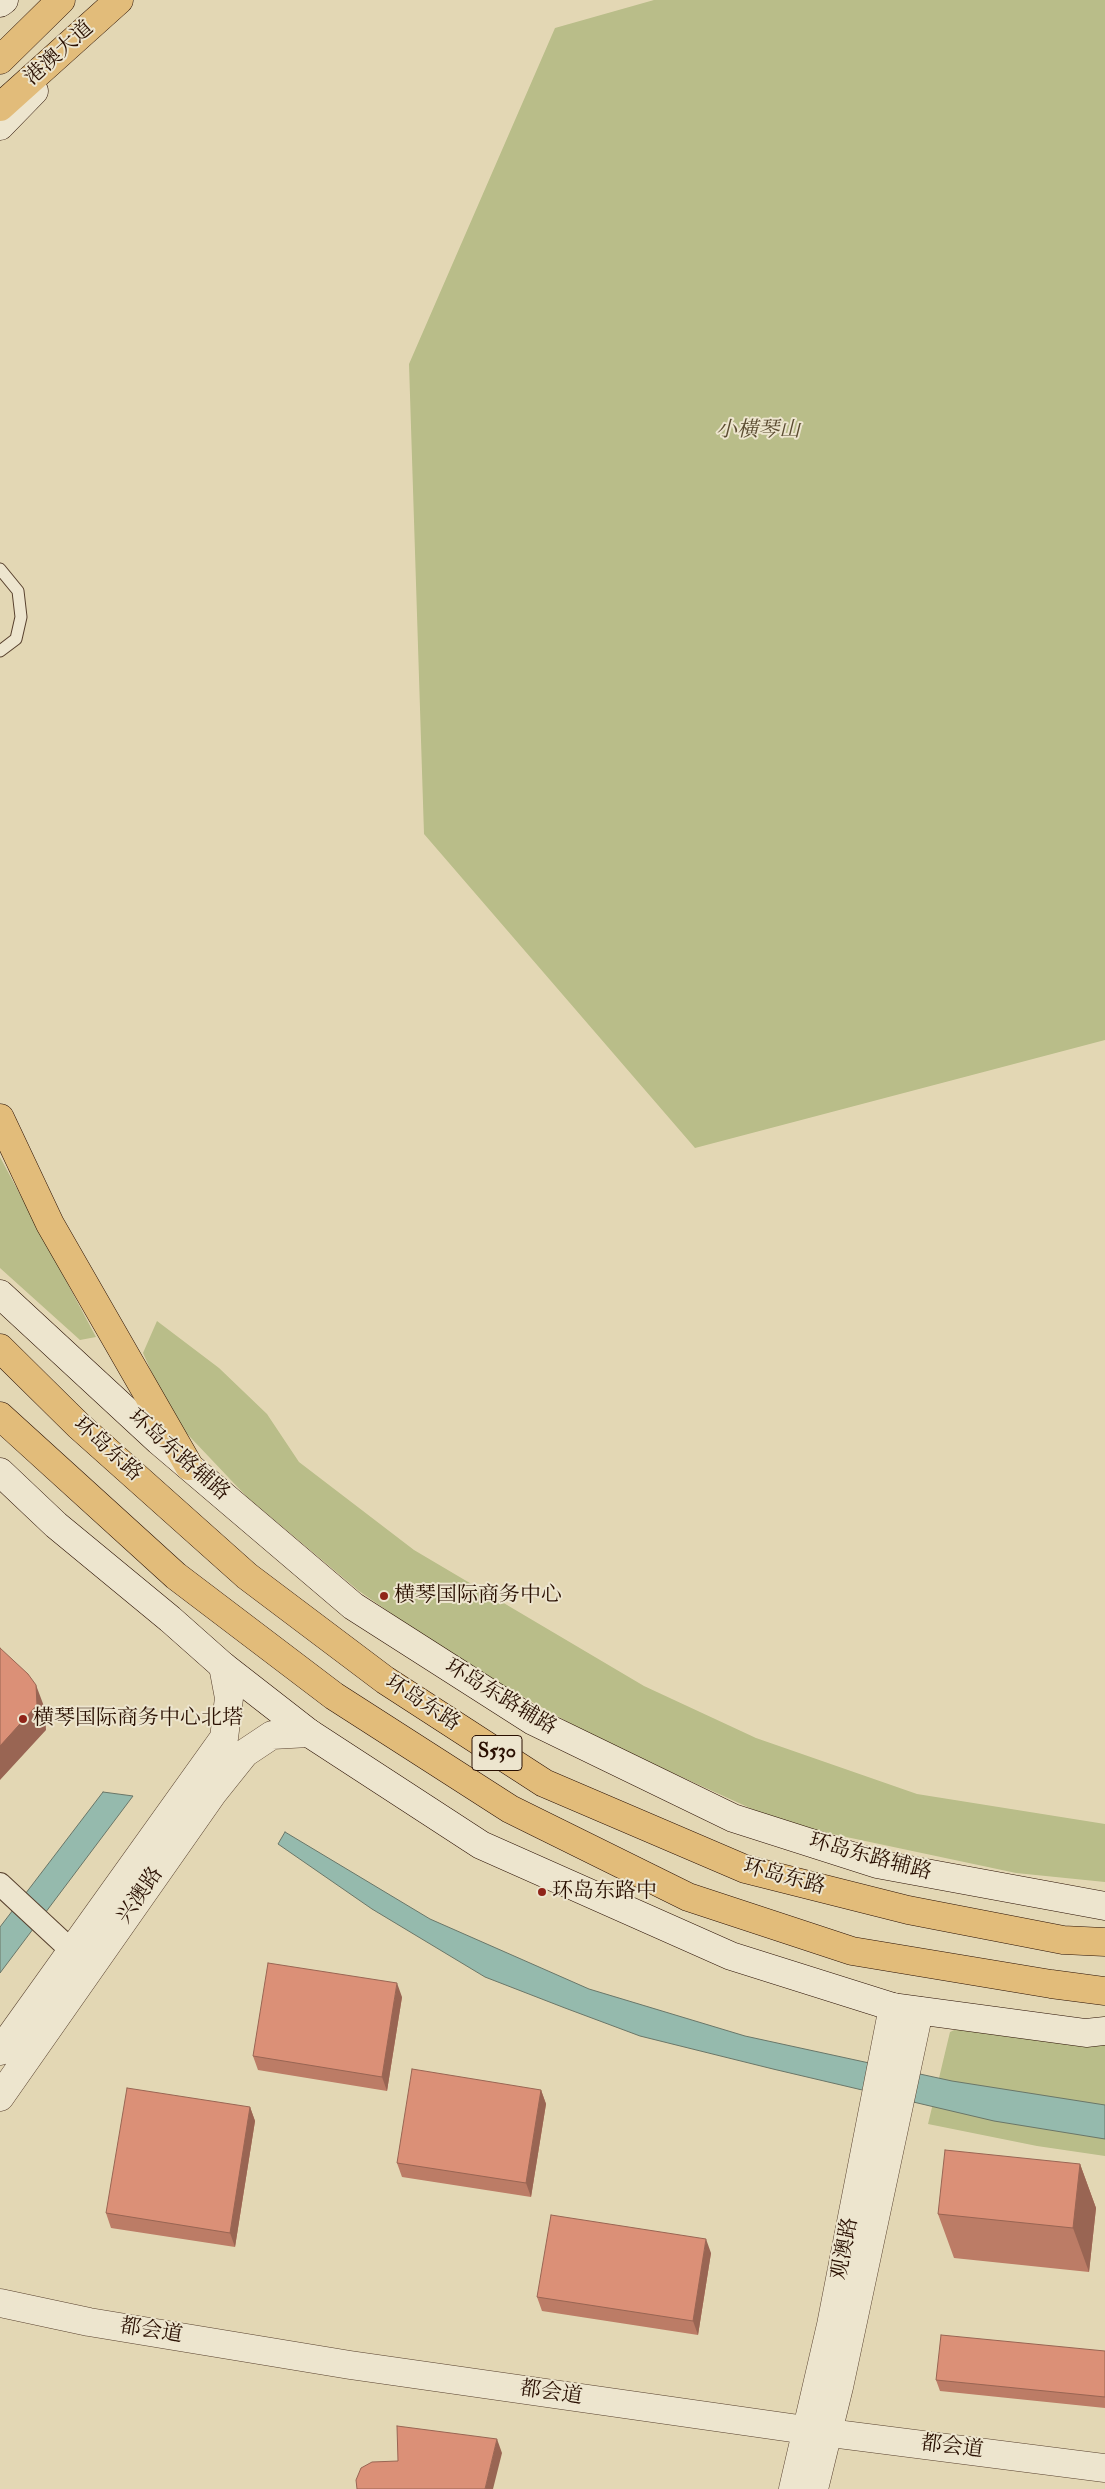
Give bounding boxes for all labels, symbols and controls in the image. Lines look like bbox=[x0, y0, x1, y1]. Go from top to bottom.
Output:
street label: 港澳大道 bbox=[20, 17, 100, 91]
park label: 小橫琴山 bbox=[716, 418, 800, 444]
street label: 环岛东路辅路 bbox=[122, 1405, 234, 1507]
street label: 环岛东路 bbox=[67, 1413, 147, 1487]
place label: 横琴国际商务中心 bbox=[394, 1583, 562, 1609]
marker: 横琴国际商务中心 bbox=[378, 1590, 390, 1602]
street label: 环岛东路辅路 bbox=[440, 1655, 560, 1741]
street label: 环岛东路 bbox=[380, 1671, 464, 1737]
place label: 横琴国际商务中心北塔 bbox=[33, 1706, 243, 1732]
marker: 横琴国际商务中心北塔 bbox=[17, 1713, 29, 1725]
road number: S530 bbox=[472, 1736, 522, 1770]
street label: 环岛东路辅路 bbox=[806, 1830, 934, 1886]
street label: 环岛东路 bbox=[740, 1855, 828, 1901]
street label: 兴澳路 bbox=[113, 1863, 169, 1929]
place label: 环岛东路中 bbox=[552, 1879, 657, 1905]
marker: 环岛东路中 bbox=[536, 1886, 548, 1898]
street label: 观澳路 bbox=[828, 2216, 864, 2282]
street label: 都会道 bbox=[118, 2315, 184, 2349]
street label: 都会道 bbox=[518, 2377, 584, 2411]
street label: 都会道 bbox=[919, 2432, 985, 2464]

